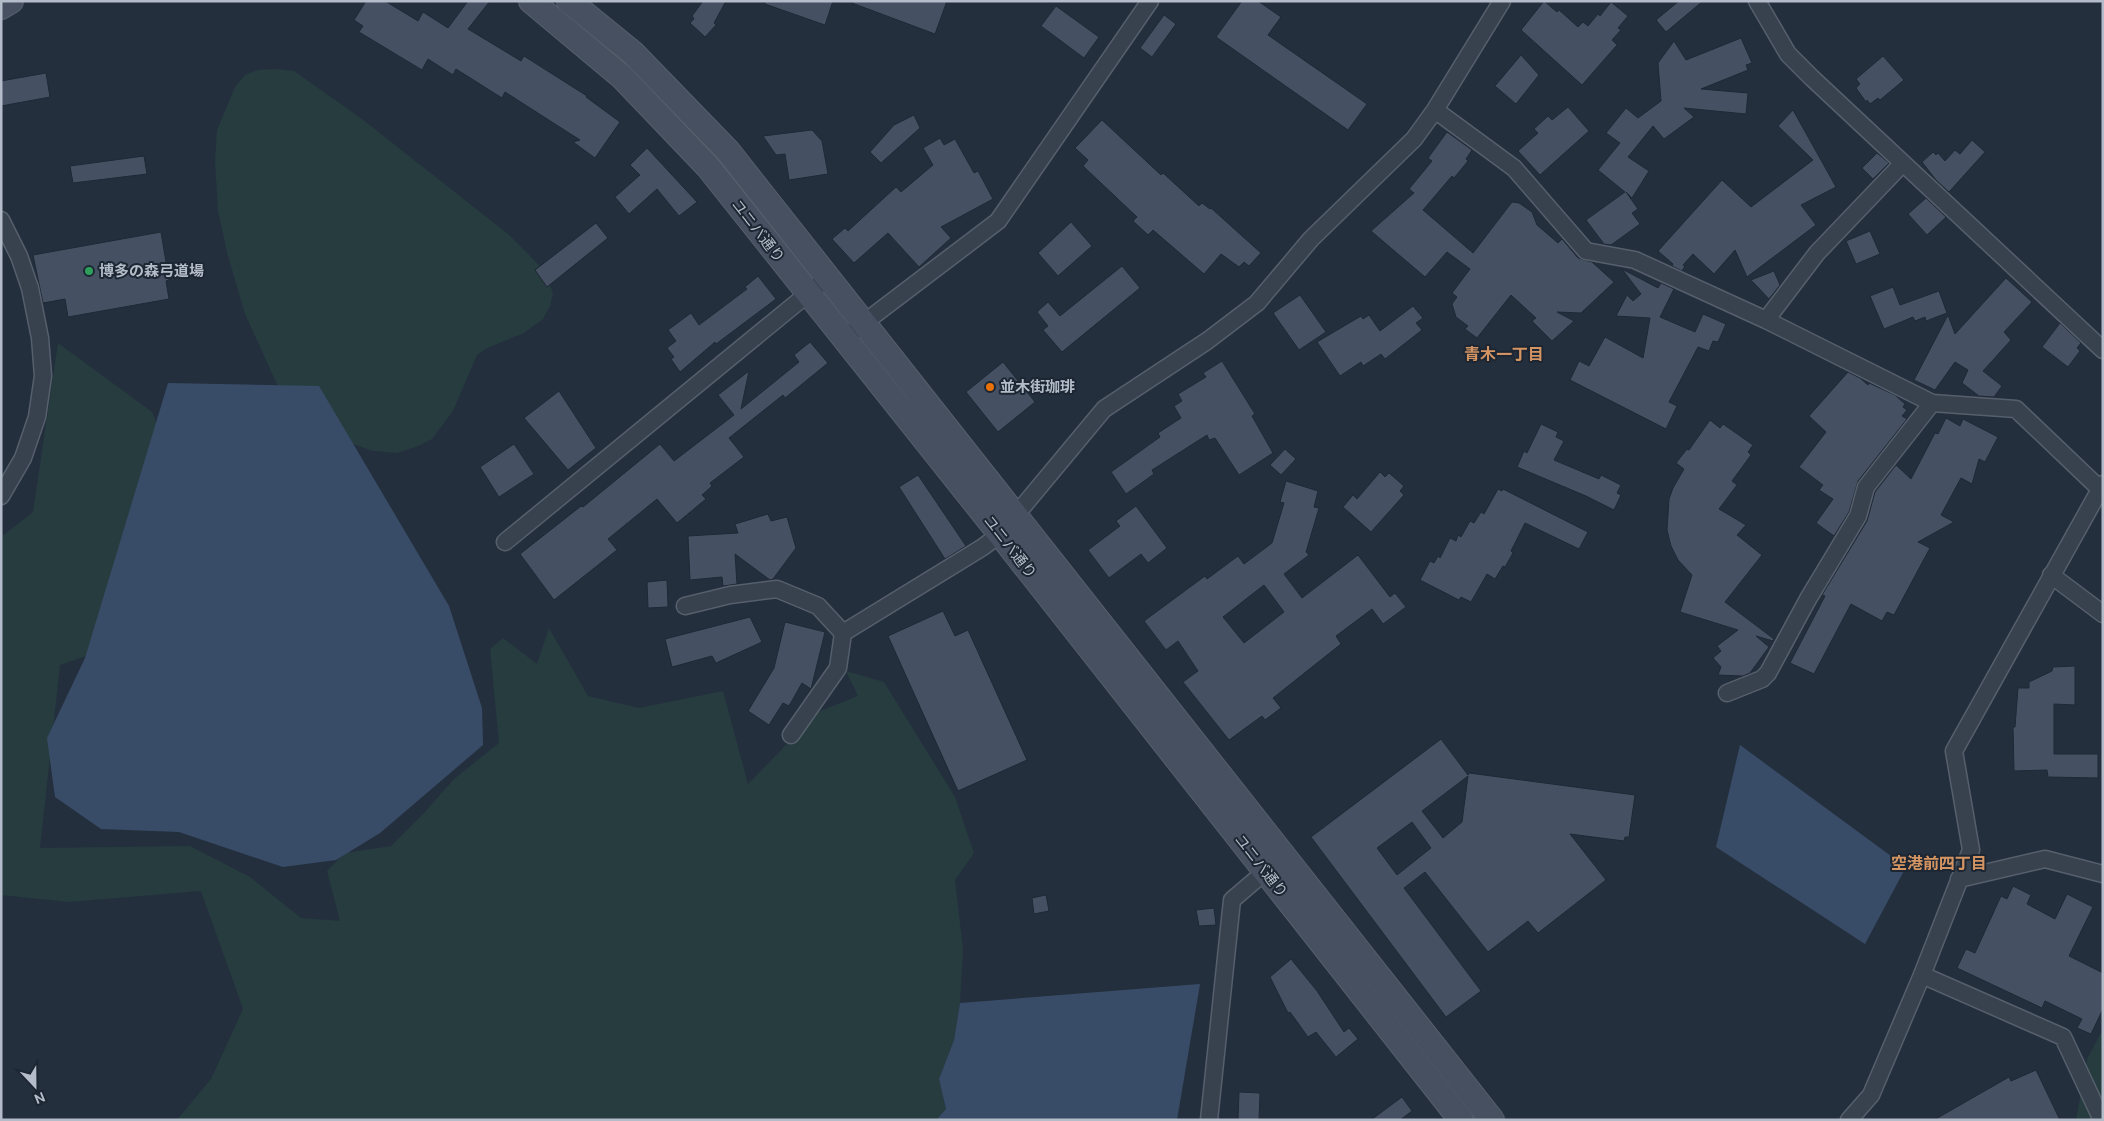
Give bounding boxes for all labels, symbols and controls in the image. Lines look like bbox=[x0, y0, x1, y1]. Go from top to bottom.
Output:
street label: ユニバ通り bbox=[729, 196, 788, 265]
place label: 博多の森弓道場 bbox=[99, 262, 204, 279]
marker: 博多の森弓道場 bbox=[83, 265, 95, 277]
district label: 青木一丁目 bbox=[1464, 345, 1544, 363]
place label: 並木街珈琲 bbox=[1000, 378, 1075, 395]
marker: 並木街珈琲 bbox=[984, 381, 996, 393]
street label: ユニバ通り bbox=[981, 512, 1040, 581]
street label: ユニバ通り bbox=[1232, 831, 1291, 900]
district label: 空港前四丁目 bbox=[1891, 854, 1987, 872]
north arrow bbox=[10, 1061, 60, 1111]
text: N bbox=[32, 1089, 48, 1107]

